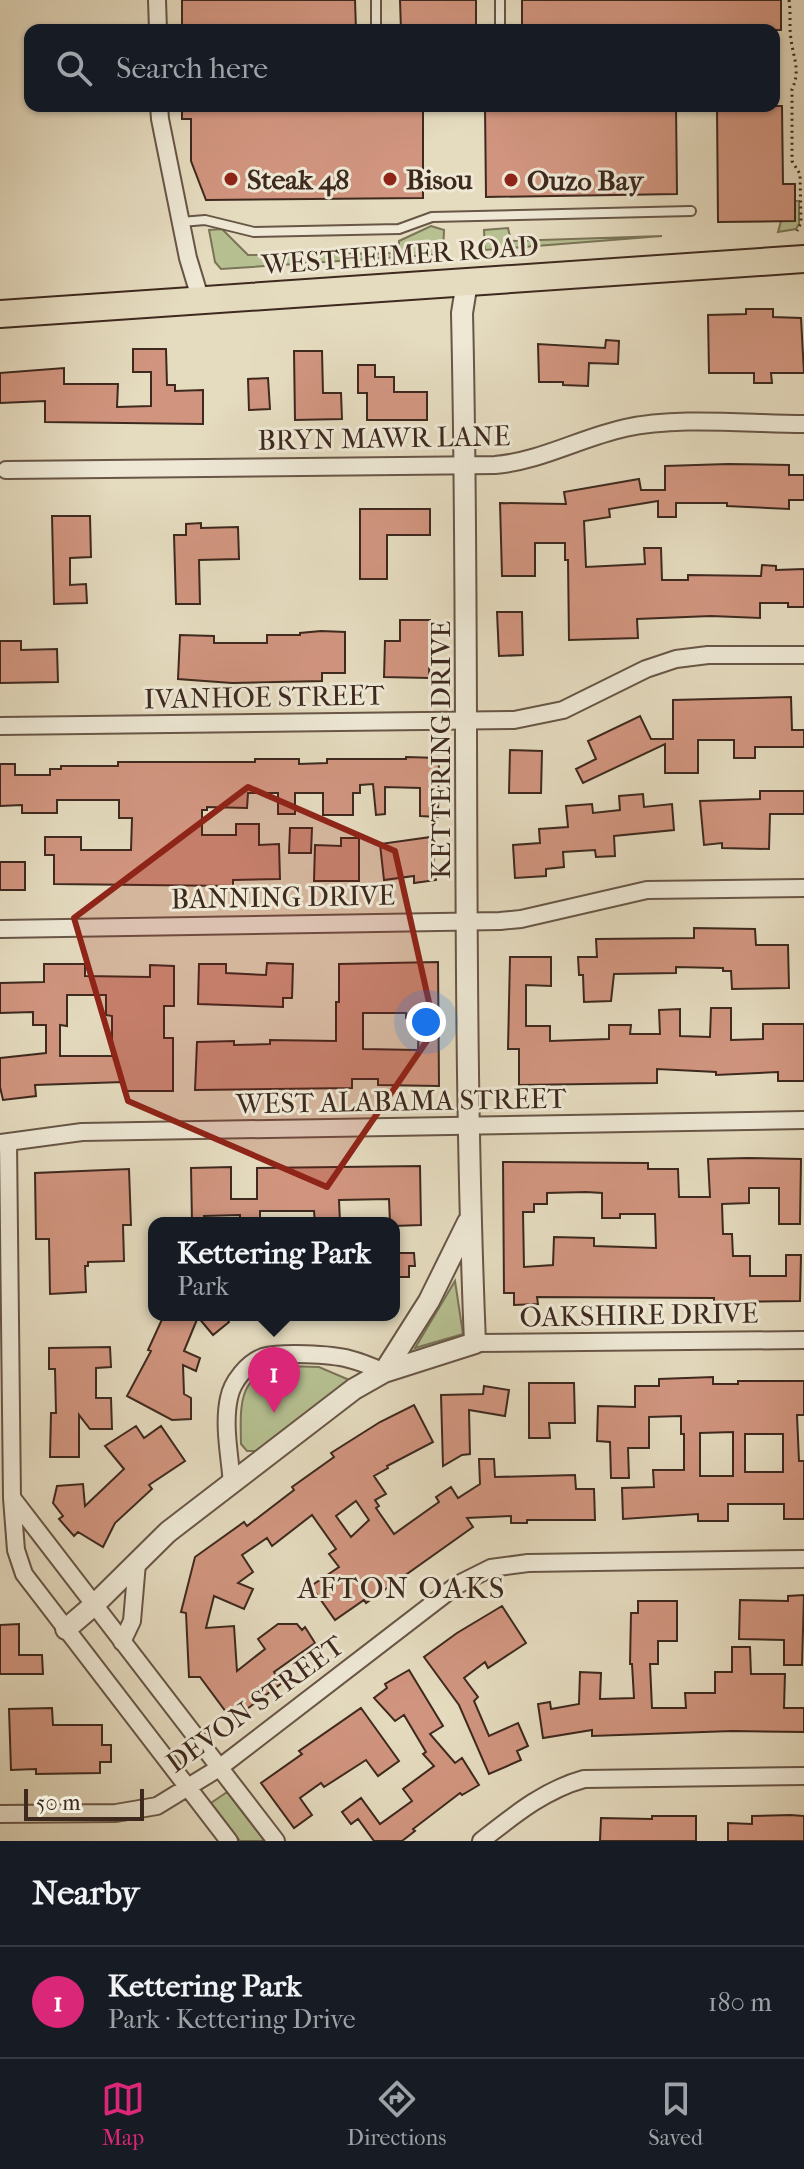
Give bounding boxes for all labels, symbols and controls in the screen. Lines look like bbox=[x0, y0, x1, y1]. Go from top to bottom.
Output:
search box bbox=[24, 24, 780, 112]
icon: search bbox=[52, 46, 96, 90]
text: Search here bbox=[116, 51, 268, 86]
place label: Steak 48 bbox=[247, 163, 349, 197]
place label: Bisou bbox=[406, 163, 473, 196]
place label: Ouzo Bay bbox=[527, 164, 645, 197]
marker: Steak 48 bbox=[222, 170, 240, 188]
marker: Bisou bbox=[381, 170, 399, 188]
marker: Ouzo Bay bbox=[502, 171, 520, 189]
street label: WESTHEIMER ROAD bbox=[259, 229, 540, 281]
street label: BRYN MAWR LANE bbox=[257, 419, 511, 457]
street label: KETTERING DRIVE bbox=[424, 621, 457, 879]
street label: IVANHOE STREET bbox=[144, 678, 386, 716]
street label: BANNING DRIVE bbox=[171, 879, 395, 915]
your location bbox=[406, 1002, 446, 1042]
street label: WEST ALABAMA STREET bbox=[235, 1082, 568, 1120]
popup bbox=[148, 1217, 400, 1321]
text: Kettering Park bbox=[177, 1236, 371, 1271]
text: Park bbox=[177, 1271, 229, 1302]
street label: OAKSHIRE DRIVE bbox=[519, 1296, 759, 1334]
pin: 1 bbox=[248, 1347, 300, 1413]
district label: AFTON OAKS bbox=[297, 1571, 506, 1606]
street label: DEVON STREET bbox=[160, 1628, 351, 1780]
scale bar bbox=[24, 1785, 144, 1821]
text: 50 m bbox=[36, 1790, 81, 1816]
text: Nearby bbox=[32, 1873, 139, 1913]
text: Kettering Park bbox=[108, 1969, 302, 2004]
text: 1 bbox=[53, 1987, 63, 2018]
text: 180 m bbox=[708, 1987, 772, 2018]
text: Park · Kettering Drive bbox=[108, 2004, 356, 2035]
tab: Map bbox=[101, 2077, 145, 2151]
tab: Directions bbox=[347, 2077, 446, 2151]
tab: Saved bbox=[648, 2077, 703, 2151]

